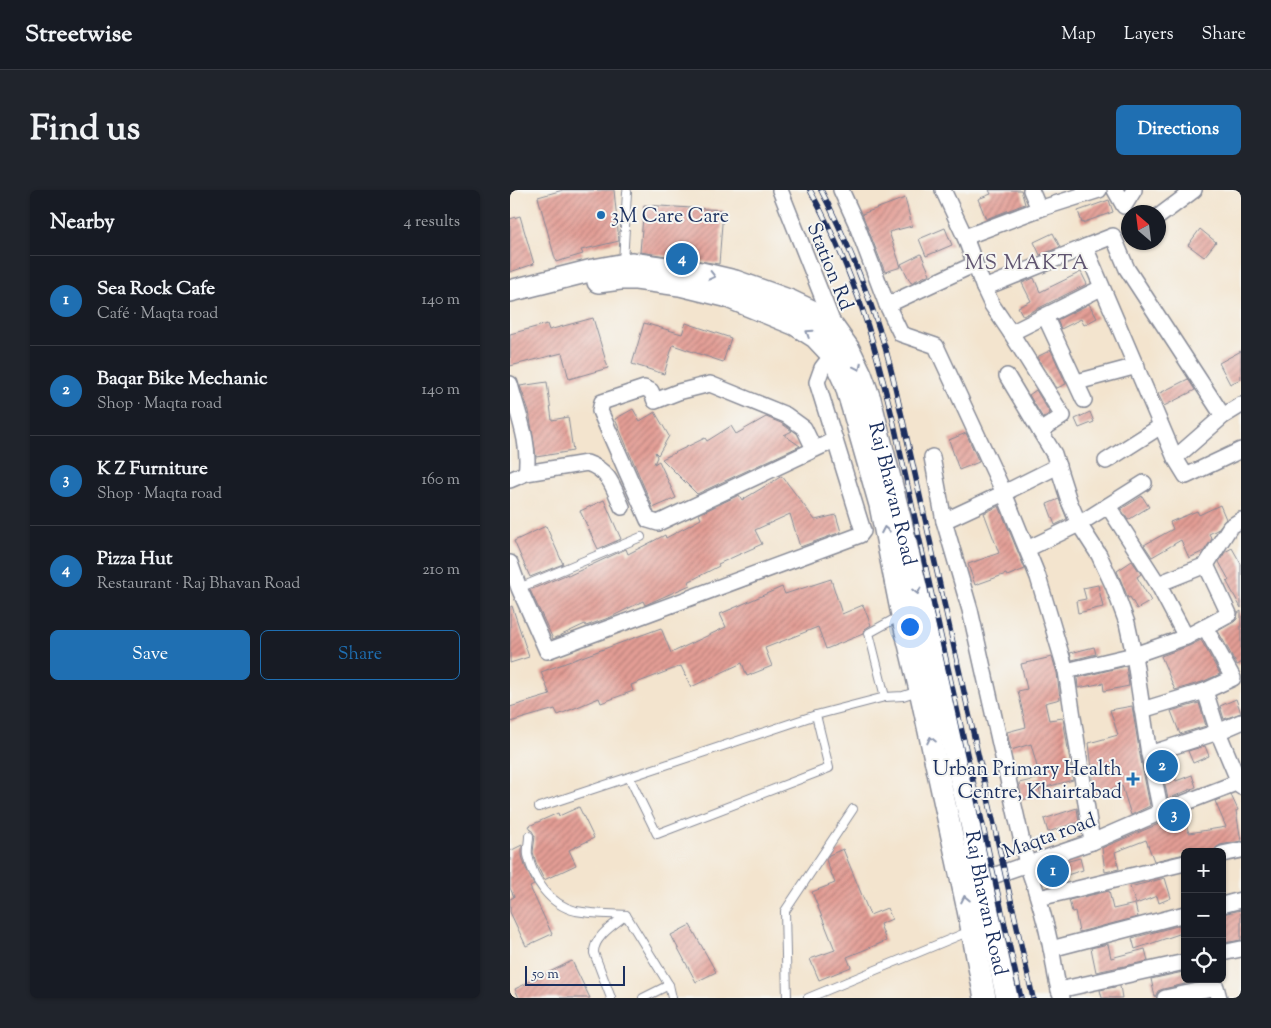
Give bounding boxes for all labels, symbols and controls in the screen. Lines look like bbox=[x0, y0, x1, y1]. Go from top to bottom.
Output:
text: Streetwise bbox=[25, 18, 132, 52]
text: Map bbox=[1061, 22, 1096, 48]
text: Layers bbox=[1124, 22, 1174, 48]
text: Share bbox=[1202, 22, 1246, 48]
text: Find us bbox=[30, 105, 140, 156]
button: Directions bbox=[1116, 105, 1241, 155]
place label: 3M Care Care bbox=[611, 203, 729, 232]
north arrow bbox=[1121, 205, 1166, 250]
text: Nearby bbox=[50, 208, 115, 238]
marker: 3M Care Care bbox=[595, 209, 607, 221]
text: 4 results bbox=[404, 211, 460, 234]
street label: Station Rd bbox=[798, 219, 859, 315]
pin: 4 bbox=[666, 240, 698, 278]
district label: MS MAKTA bbox=[964, 249, 1090, 279]
one-way arrow bbox=[707, 270, 716, 281]
text: Sea Rock Cafe bbox=[97, 276, 215, 303]
text: 1 bbox=[63, 289, 69, 312]
text: 140 m bbox=[422, 289, 460, 312]
text: Café · Maqta road bbox=[97, 303, 218, 326]
one-way arrow bbox=[806, 330, 815, 339]
one-way arrow bbox=[852, 361, 862, 370]
text: Baqar Bike Mechanic bbox=[97, 366, 268, 393]
text: 2 bbox=[62, 379, 70, 402]
text: 140 m bbox=[422, 379, 460, 402]
text: Shop · Maqta road bbox=[97, 393, 222, 416]
street label: Raj Bhavan Road bbox=[859, 419, 923, 569]
text: K Z Furniture bbox=[97, 456, 208, 483]
text: 3 bbox=[63, 469, 69, 492]
text: 160 m bbox=[422, 469, 460, 492]
text: Shop · Maqta road bbox=[97, 483, 222, 506]
one-way arrow bbox=[880, 525, 890, 534]
text: Pizza Hut bbox=[97, 546, 173, 573]
text: 4 bbox=[62, 559, 70, 582]
text: 210 m bbox=[422, 559, 460, 582]
text: Restaurant · Raj Bhavan Road bbox=[97, 573, 300, 596]
one-way arrow bbox=[911, 587, 922, 595]
your location bbox=[897, 614, 923, 640]
button: Save bbox=[50, 630, 250, 680]
button: Share bbox=[260, 630, 460, 680]
one-way arrow bbox=[926, 735, 937, 744]
pin: 2 bbox=[1146, 747, 1178, 785]
place label: Urban Primary Health Centre, Khairtabad bbox=[932, 756, 1122, 808]
marker: Urban Primary Health Centre, Khairtabad bbox=[1126, 772, 1140, 786]
pin: 3 bbox=[1158, 796, 1190, 834]
street label: Maqta road bbox=[999, 807, 1101, 868]
street label: Raj Bhavan Road bbox=[956, 829, 1014, 979]
map controls bbox=[1181, 848, 1226, 983]
button: + bbox=[1181, 848, 1226, 893]
pin: 1 bbox=[1037, 852, 1069, 890]
button: − bbox=[1181, 893, 1226, 938]
one-way arrow bbox=[960, 894, 971, 903]
button: locate bbox=[1181, 938, 1226, 983]
scale bar bbox=[525, 963, 625, 986]
text: 50 m bbox=[532, 965, 559, 985]

